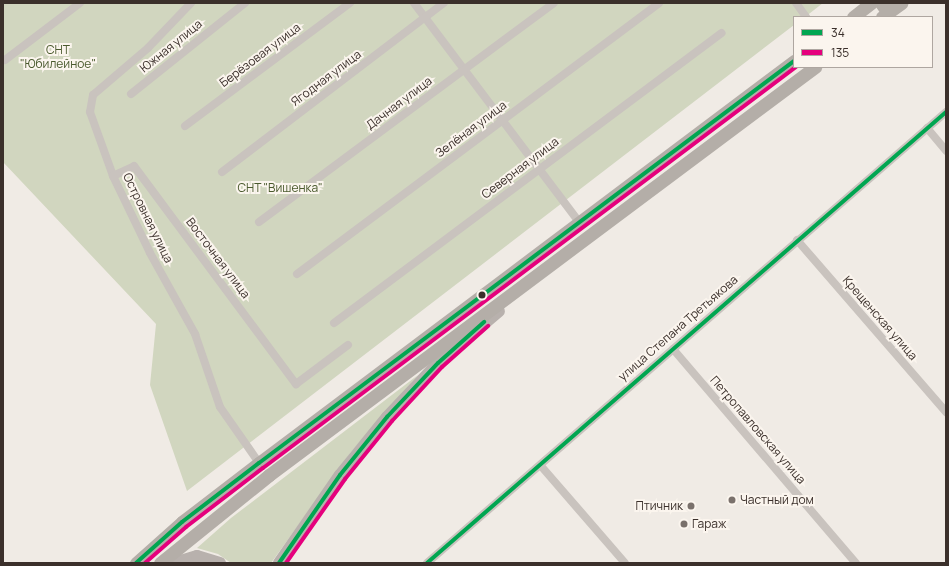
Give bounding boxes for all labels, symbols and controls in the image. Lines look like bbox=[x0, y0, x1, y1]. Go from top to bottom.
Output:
legend bbox=[793, 16, 933, 68]
street label: Южная улица bbox=[137, 17, 205, 75]
street label: Берёзовая улица bbox=[217, 20, 303, 90]
text: 34 bbox=[831, 24, 845, 41]
park label: СНТ "Юбилейное" bbox=[20, 43, 96, 71]
text: 135 bbox=[831, 44, 849, 61]
street label: Ягодная улица bbox=[288, 47, 364, 109]
street label: Дачная улица bbox=[363, 74, 435, 132]
street label: Зелёная улица bbox=[433, 98, 509, 160]
street label: Северная улица bbox=[479, 134, 561, 202]
street label: Островная улица bbox=[120, 171, 176, 265]
park label: СНТ "Вишенка" bbox=[237, 181, 323, 195]
street label: Восточная улица bbox=[183, 215, 253, 301]
street label: улица Степана Третьякова bbox=[615, 272, 741, 384]
street label: Крещенская улица bbox=[840, 273, 920, 363]
unlabelled marker bbox=[477, 290, 487, 300]
street label: Петропавловская улица bbox=[707, 373, 809, 487]
place label: Частный дом bbox=[740, 493, 814, 507]
marker: Частный дом bbox=[727, 495, 737, 505]
place label: Птичник bbox=[635, 499, 683, 513]
marker: Птичник bbox=[686, 501, 696, 511]
place label: Гараж bbox=[692, 517, 726, 531]
marker: Гараж bbox=[679, 519, 689, 529]

